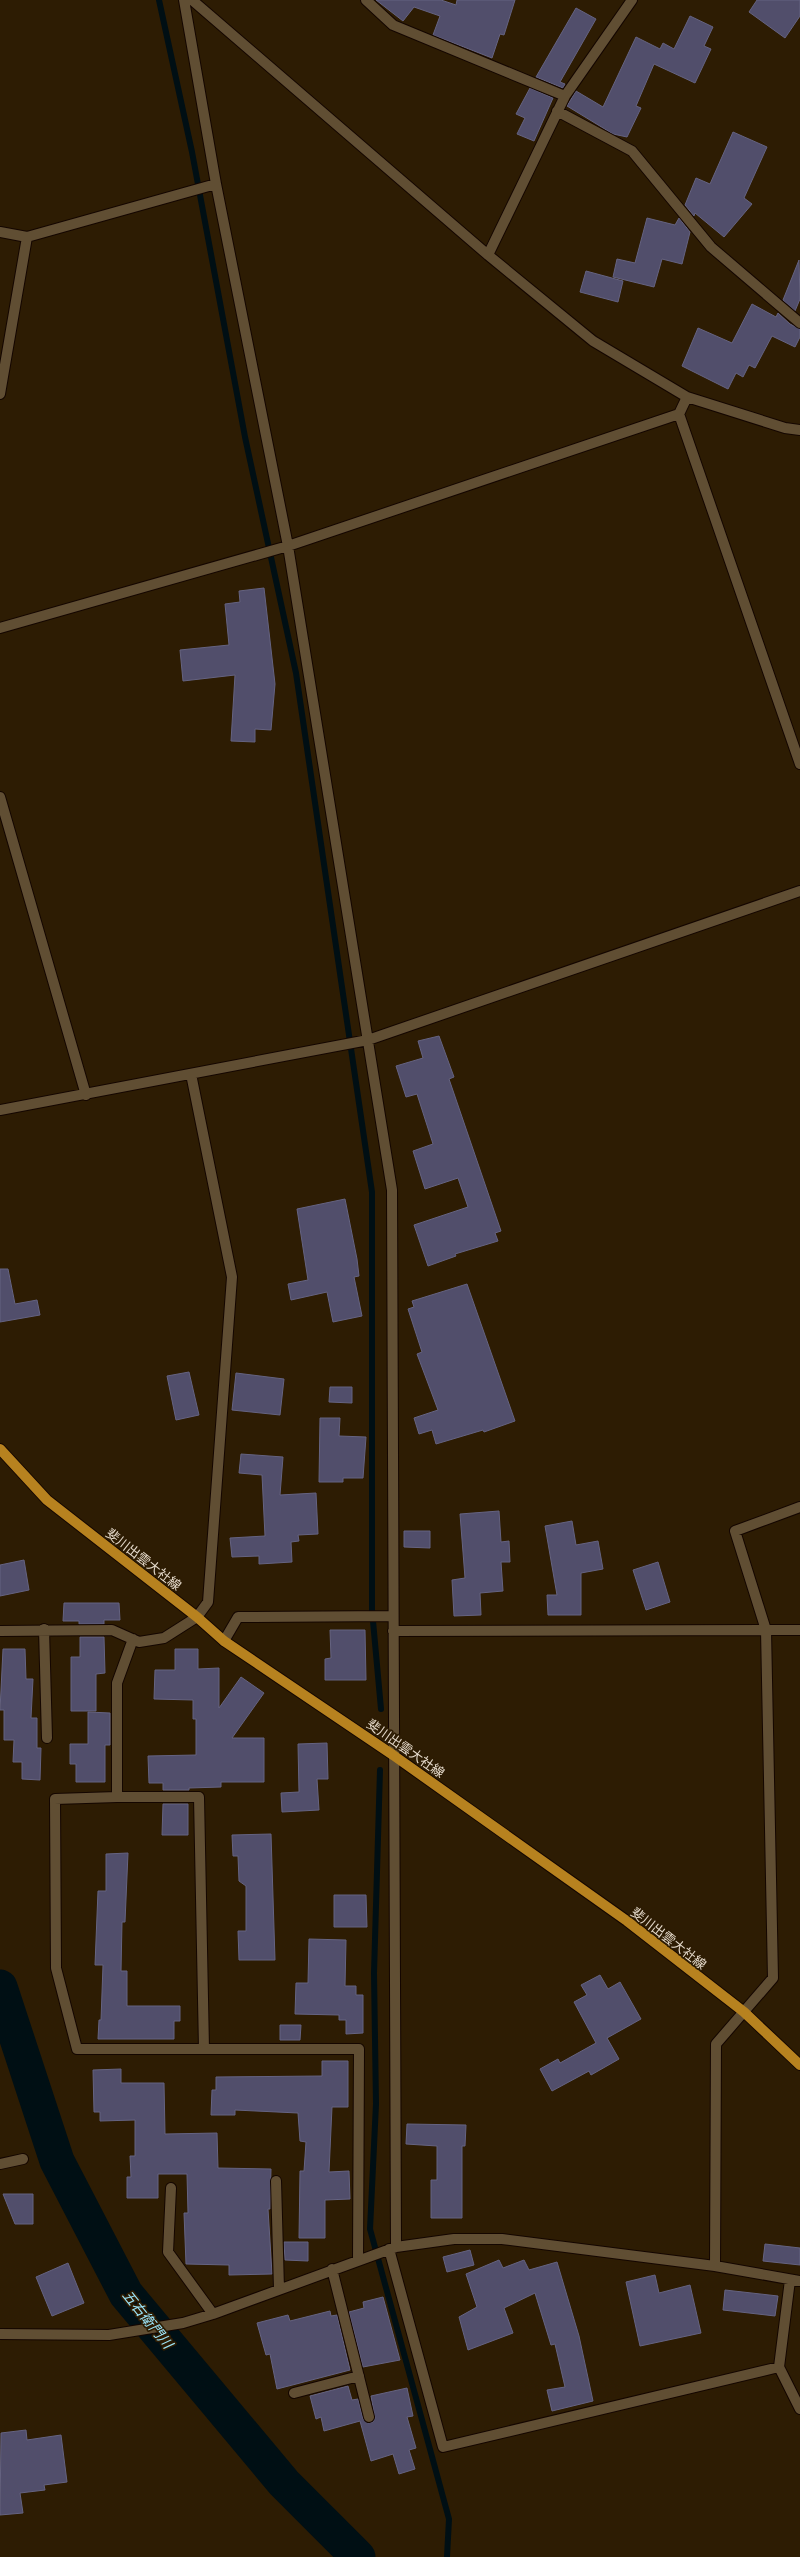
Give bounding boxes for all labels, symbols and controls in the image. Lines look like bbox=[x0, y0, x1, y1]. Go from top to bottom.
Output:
street label: 斐川出雲大社線 bbox=[103, 1525, 185, 1593]
street label: 斐川出雲大社線 bbox=[364, 1715, 448, 1781]
street label: 斐川出雲大社線 bbox=[628, 1904, 710, 1972]
water label: 五右衛門川 bbox=[119, 2286, 178, 2353]

